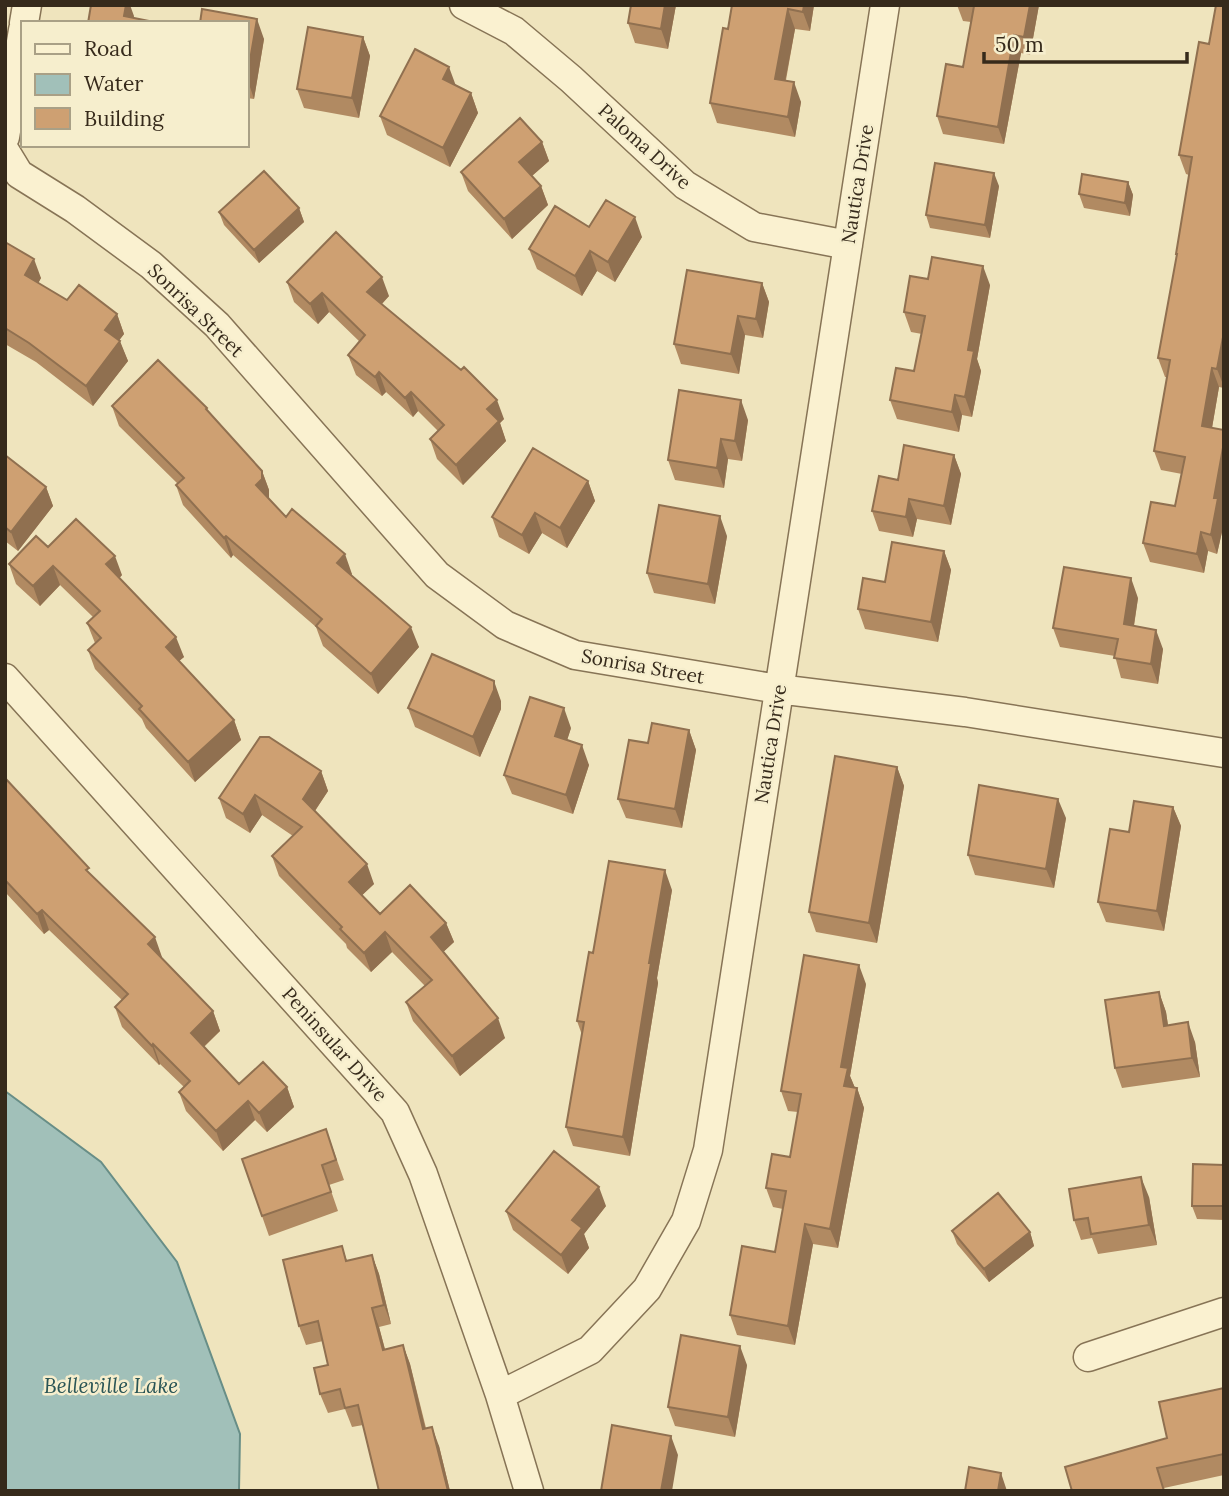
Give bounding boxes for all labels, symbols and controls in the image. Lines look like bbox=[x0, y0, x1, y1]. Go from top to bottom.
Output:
legend bbox=[21, 21, 248, 147]
scale bar bbox=[984, 21, 1187, 65]
text: 50 m bbox=[995, 31, 1044, 58]
text: Road bbox=[84, 35, 133, 62]
text: Water bbox=[84, 70, 143, 97]
street label: Paloma Drive bbox=[594, 98, 696, 194]
text: Building bbox=[84, 105, 164, 132]
street label: Nautica Drive bbox=[836, 123, 878, 245]
street label: Sonrisa Street bbox=[143, 258, 250, 362]
street label: Sonrisa Street bbox=[580, 643, 707, 689]
street label: Nautica Drive bbox=[749, 683, 791, 805]
street label: Peninsular Drive bbox=[277, 982, 393, 1106]
water label: Belleville Lake bbox=[44, 1372, 178, 1399]

